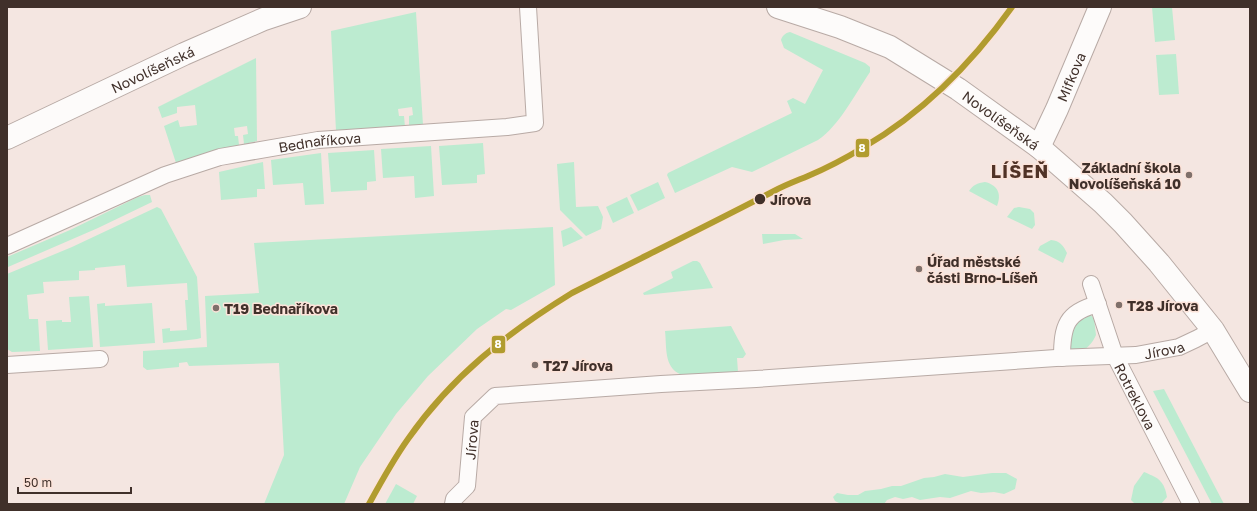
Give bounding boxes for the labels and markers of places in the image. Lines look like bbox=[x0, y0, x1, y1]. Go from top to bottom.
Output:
place label: Základní škola Novolíšeňská 10 bbox=[1069, 159, 1181, 192]
marker: Základní škola Novolíšeňská 10 bbox=[1184, 170, 1194, 180]
place label: Jírova bbox=[770, 191, 811, 208]
marker: Jírova bbox=[753, 192, 767, 206]
place label: Úřad městské části Brno-Líšeň bbox=[927, 253, 1038, 286]
marker: Úřad městské části Brno-Líšeň bbox=[914, 264, 924, 274]
place label: T28 Jírova bbox=[1127, 297, 1198, 314]
place label: T19 Bednaříkova bbox=[224, 300, 338, 317]
marker: T28 Jírova bbox=[1114, 300, 1124, 310]
marker: T19 Bednaříkova bbox=[211, 303, 221, 313]
place label: T27 Jírova bbox=[543, 357, 613, 374]
marker: T27 Jírova bbox=[530, 360, 540, 370]

